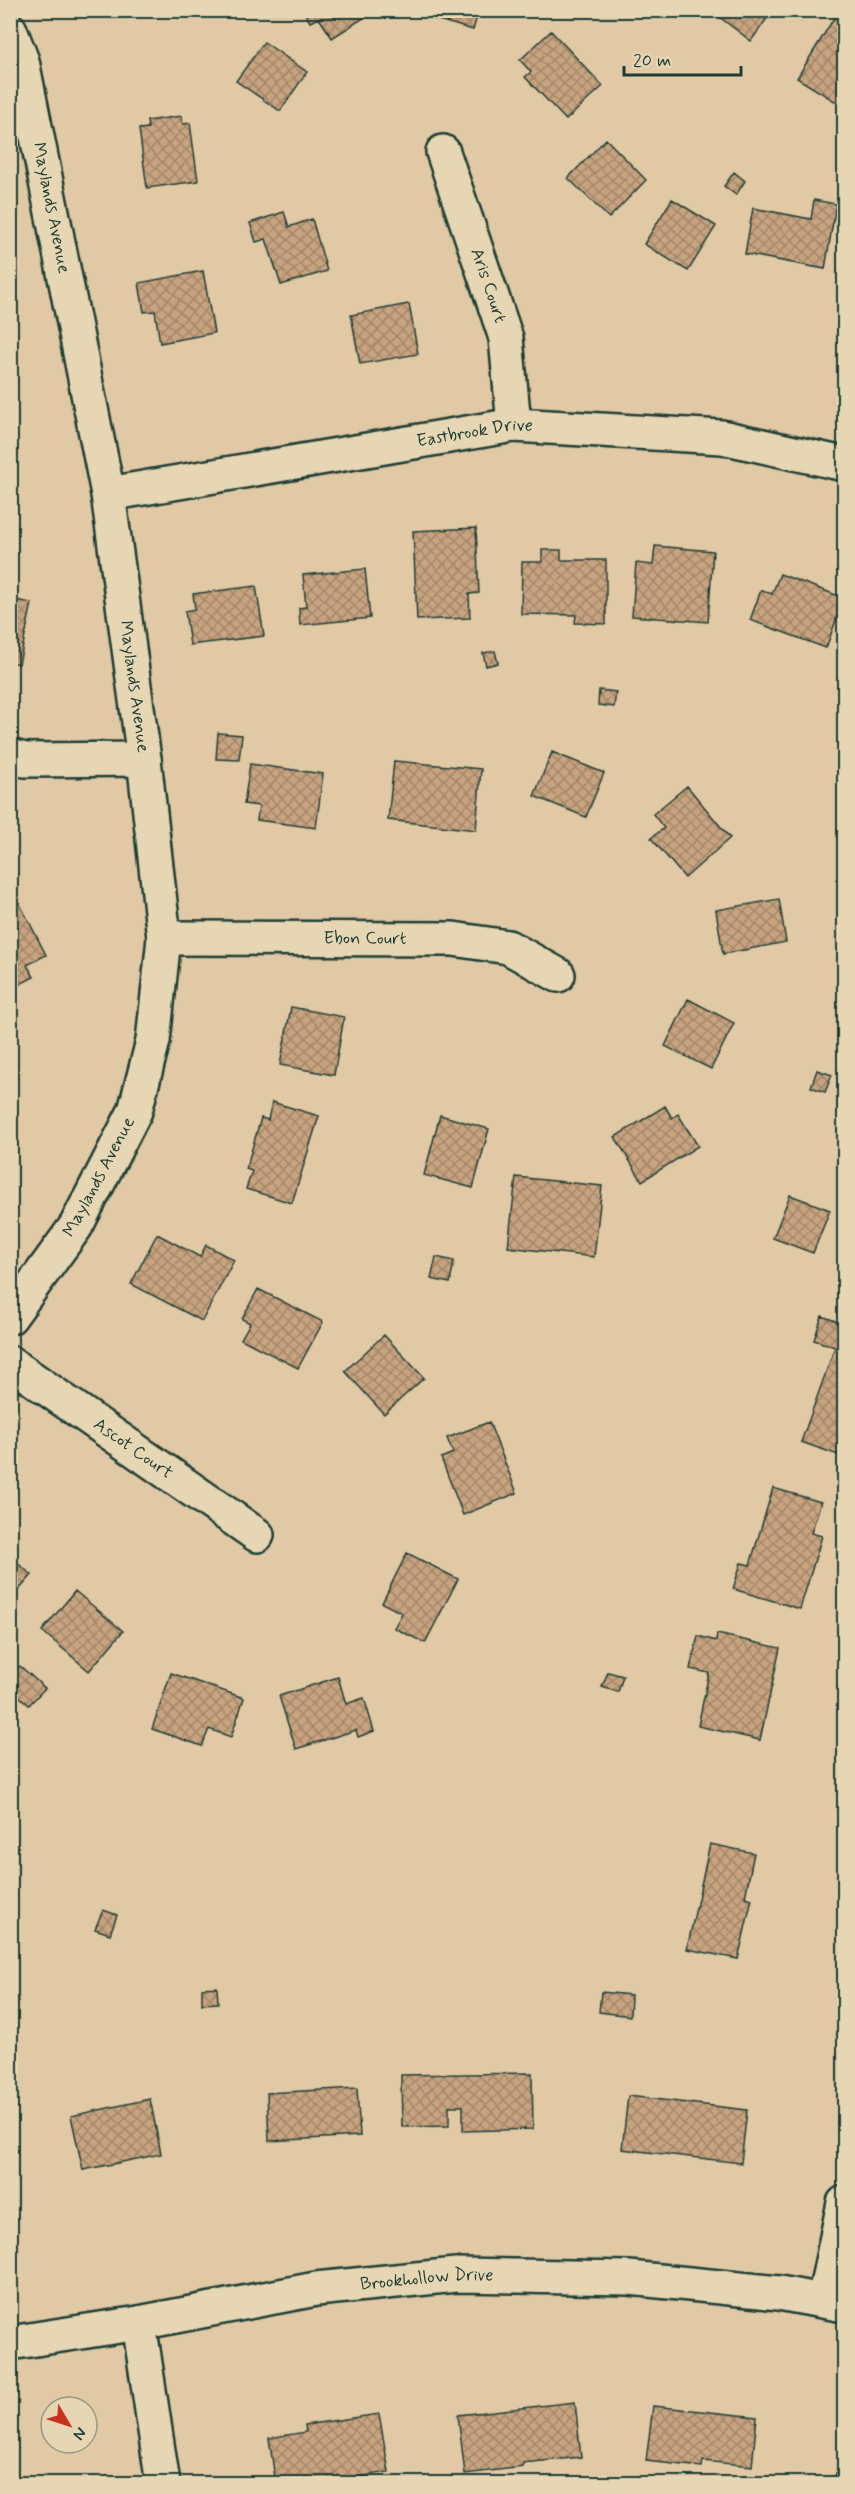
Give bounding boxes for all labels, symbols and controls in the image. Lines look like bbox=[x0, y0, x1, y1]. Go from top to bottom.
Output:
scale bar bbox=[624, 39, 741, 77]
text: 20 m bbox=[633, 49, 671, 73]
street label: Maylands Avenue bbox=[26, 140, 76, 276]
street label: Aris Court bbox=[464, 245, 512, 326]
street label: Eastbrook Drive bbox=[415, 413, 534, 453]
street label: Maylands Avenue bbox=[113, 619, 155, 754]
street label: Ebon Court bbox=[323, 927, 407, 951]
street label: Maylands Avenue bbox=[57, 1113, 141, 1241]
street label: Ascot Court bbox=[89, 1413, 178, 1485]
street label: Brookhollow Drive bbox=[359, 2263, 494, 2297]
north arrow bbox=[39, 2395, 99, 2455]
text: N bbox=[68, 2423, 91, 2444]

